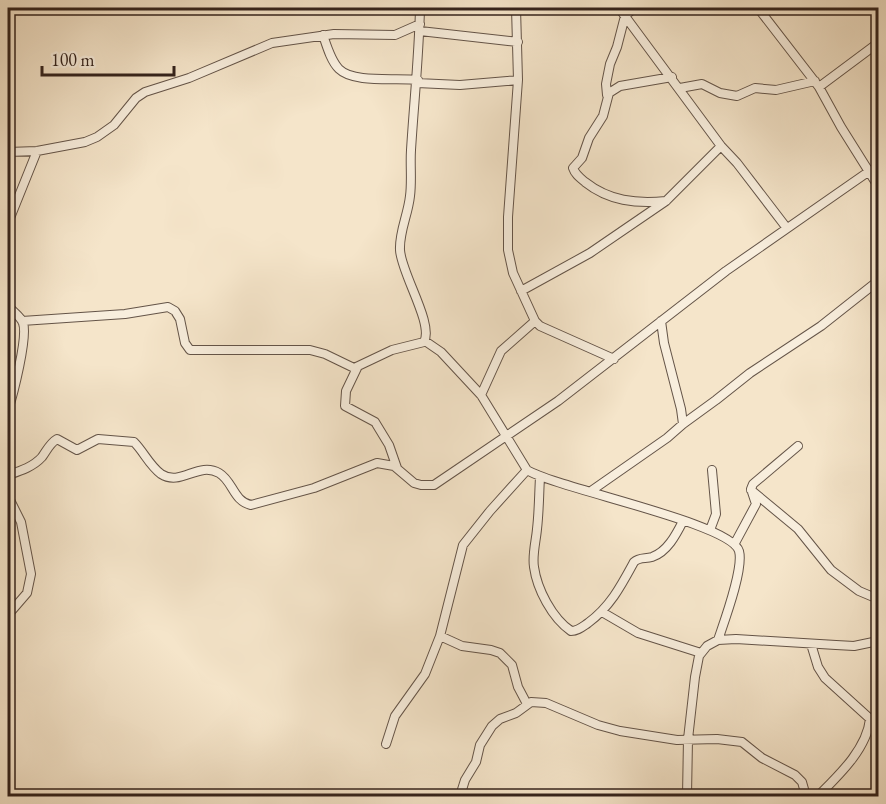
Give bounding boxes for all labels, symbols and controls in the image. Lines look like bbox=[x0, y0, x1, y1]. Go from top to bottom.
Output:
scale bar bbox=[42, 39, 174, 77]
text: 100 m bbox=[51, 48, 95, 71]

